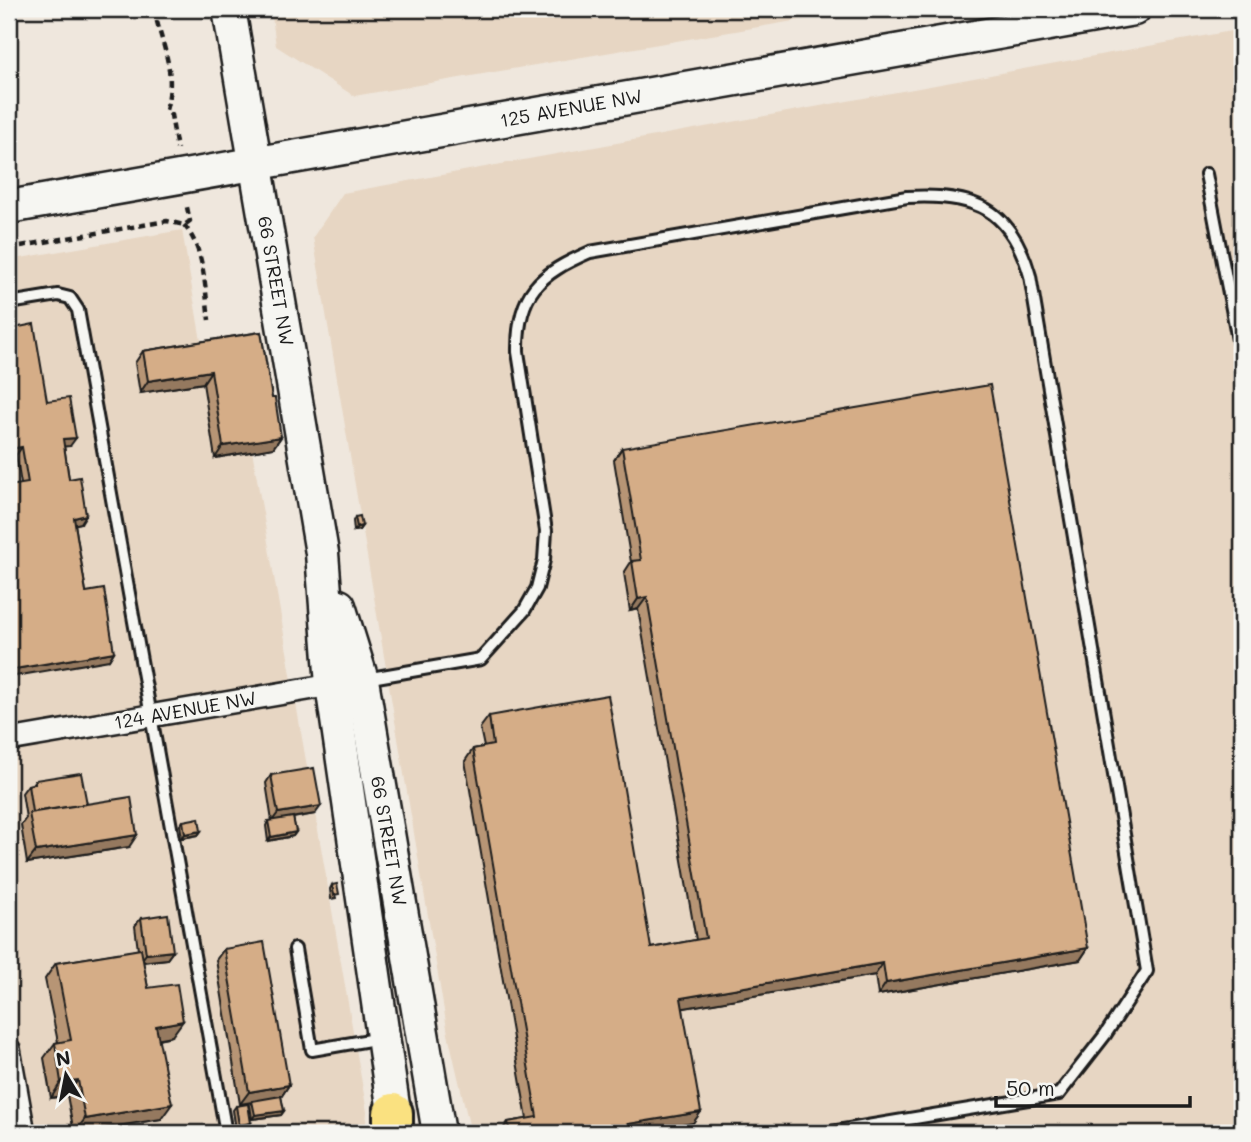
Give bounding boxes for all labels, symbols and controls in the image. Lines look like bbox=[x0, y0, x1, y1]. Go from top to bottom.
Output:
street label: 125 AVENUE NW bbox=[498, 83, 644, 132]
street label: 66 STREET NW bbox=[253, 214, 300, 348]
street label: 124 AVENUE NW bbox=[112, 685, 258, 734]
street label: 66 STREET NW bbox=[366, 774, 413, 908]
north arrow bbox=[32, 1040, 102, 1110]
text: N bbox=[54, 1044, 72, 1071]
scale bar bbox=[996, 1065, 1190, 1109]
text: 50 m bbox=[1006, 1074, 1055, 1101]

